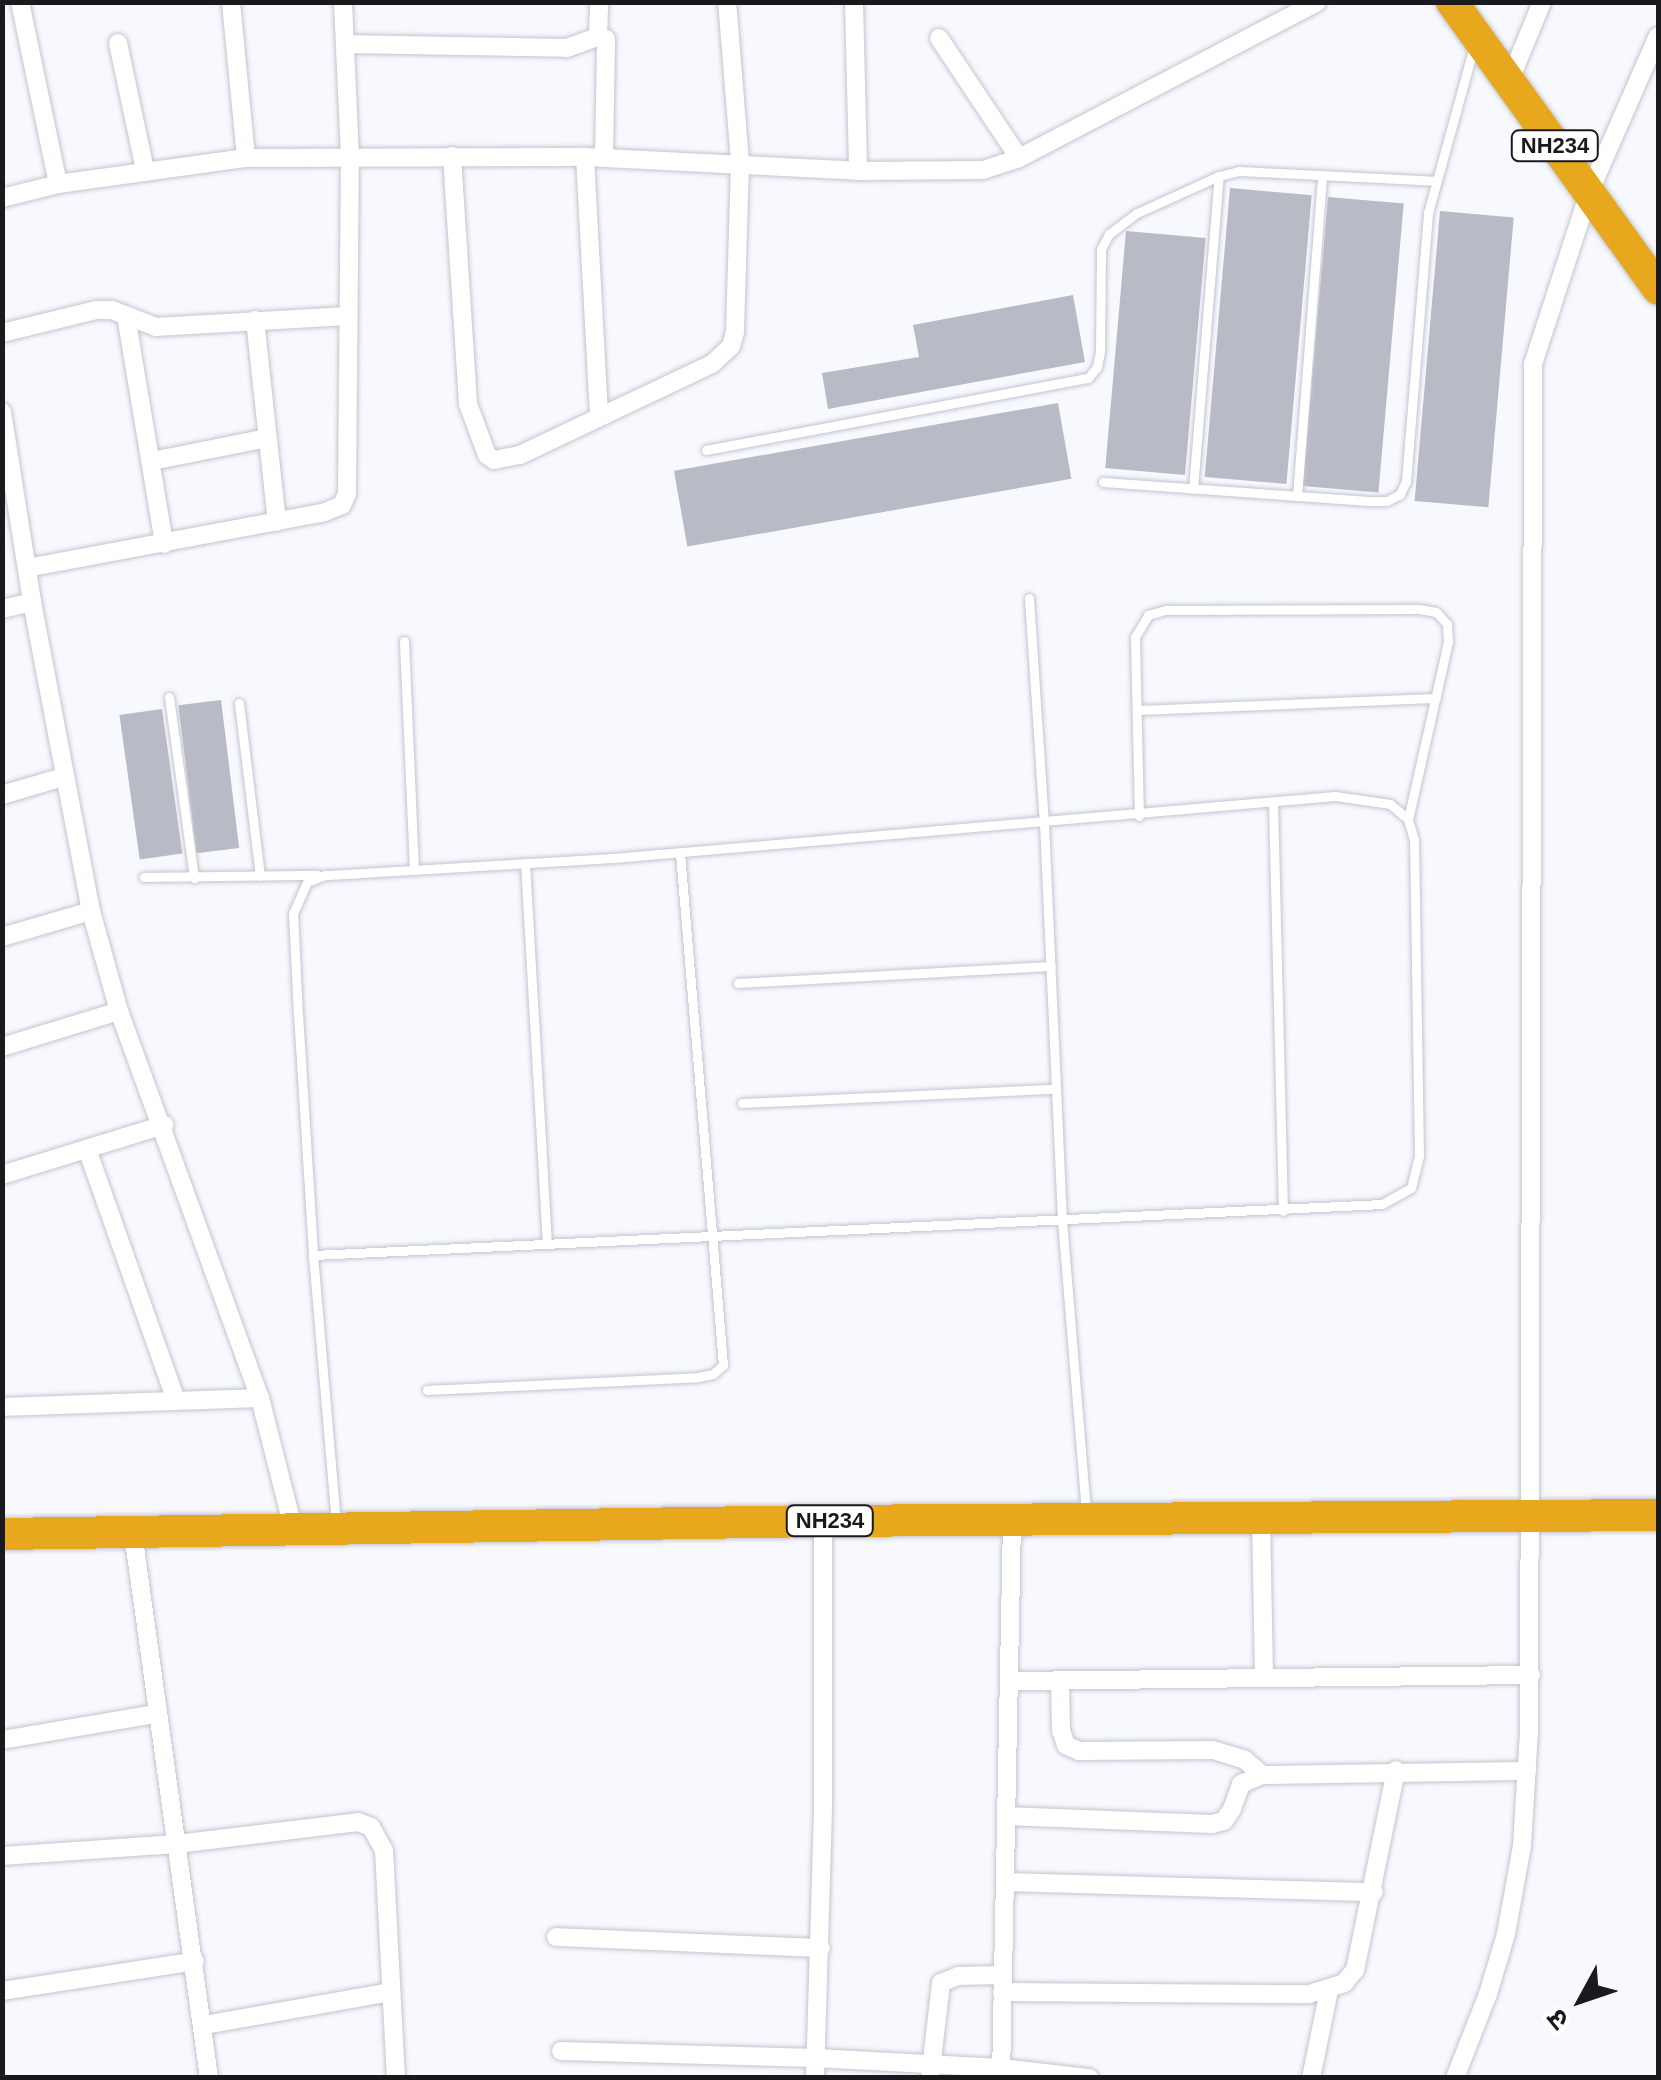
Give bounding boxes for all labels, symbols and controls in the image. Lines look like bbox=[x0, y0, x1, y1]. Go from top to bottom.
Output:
road number: NH234 bbox=[1510, 129, 1600, 163]
road number: NH234 bbox=[785, 1504, 875, 1538]
north arrow bbox=[1531, 1950, 1631, 2050]
text: उ bbox=[1540, 2003, 1575, 2036]

